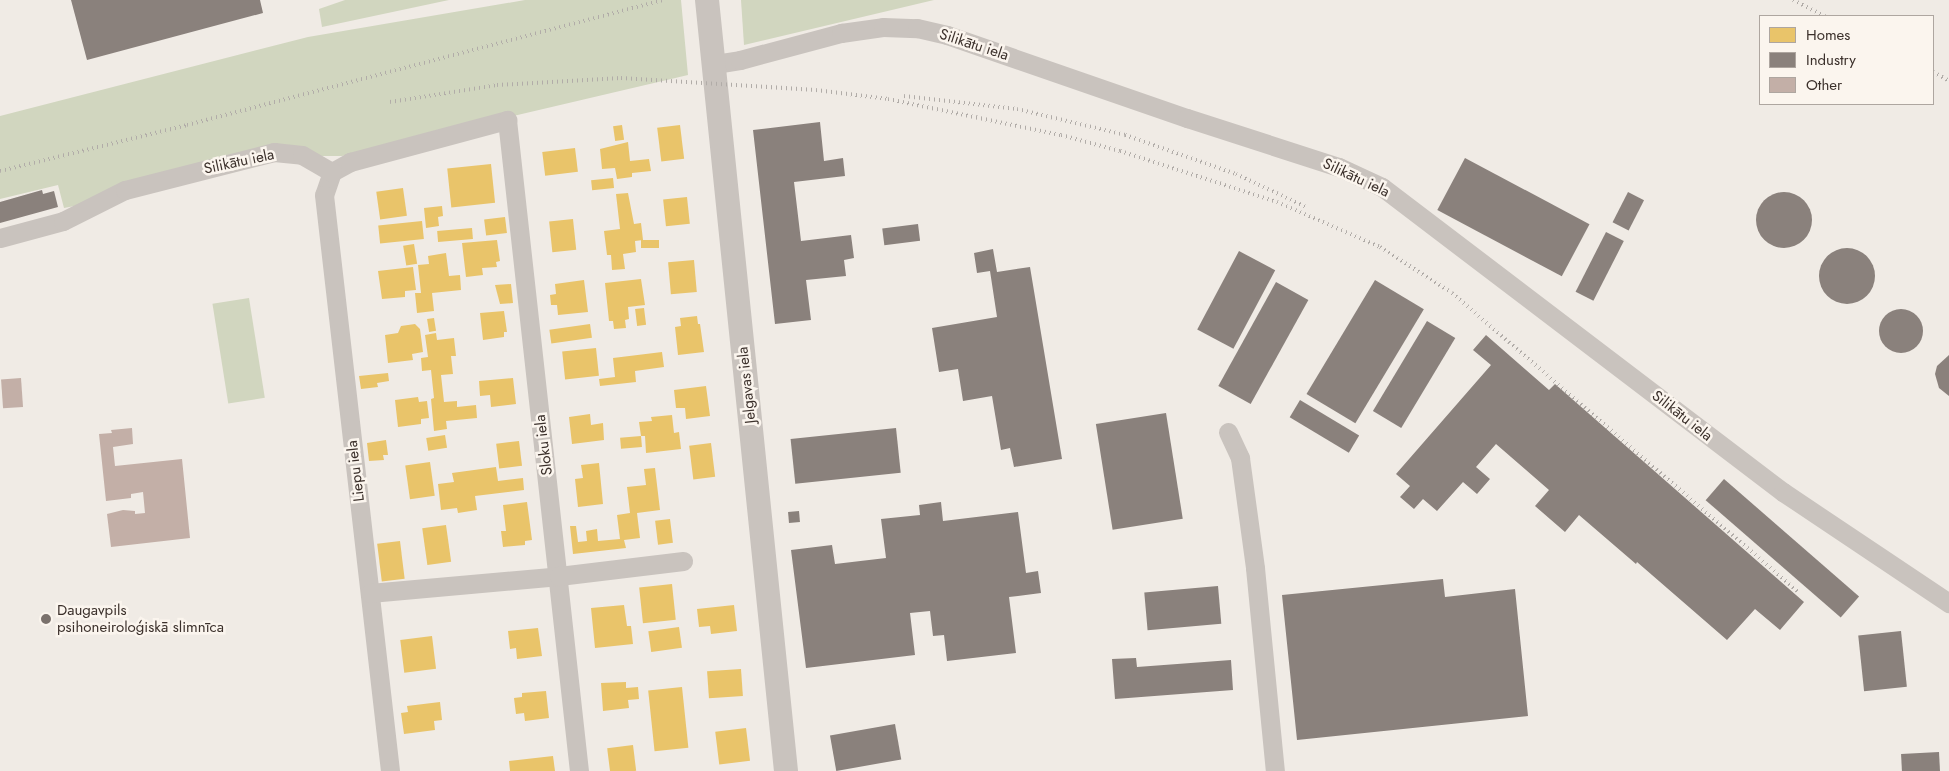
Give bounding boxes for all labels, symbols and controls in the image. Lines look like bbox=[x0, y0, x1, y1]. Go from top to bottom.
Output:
legend bbox=[1759, 15, 1934, 105]
text: Homes bbox=[1806, 24, 1850, 46]
street label: Silikātu iela bbox=[937, 25, 1011, 65]
text: Industry bbox=[1806, 49, 1856, 71]
text: Other bbox=[1806, 74, 1842, 96]
street label: Silikātu iela bbox=[202, 146, 276, 178]
street label: Silikātu iela bbox=[1320, 155, 1392, 201]
street label: Jelgavas iela bbox=[734, 346, 760, 424]
street label: Silikātu iela bbox=[1648, 387, 1716, 445]
street label: Sloku iela bbox=[531, 414, 557, 476]
street label: Liepu iela bbox=[343, 439, 369, 503]
place label: Daugavpils psihoneiroloģiskā slimnīca bbox=[57, 601, 224, 636]
marker: Daugavpils psihoneiroloģiskā slimnīca bbox=[39, 612, 53, 626]

